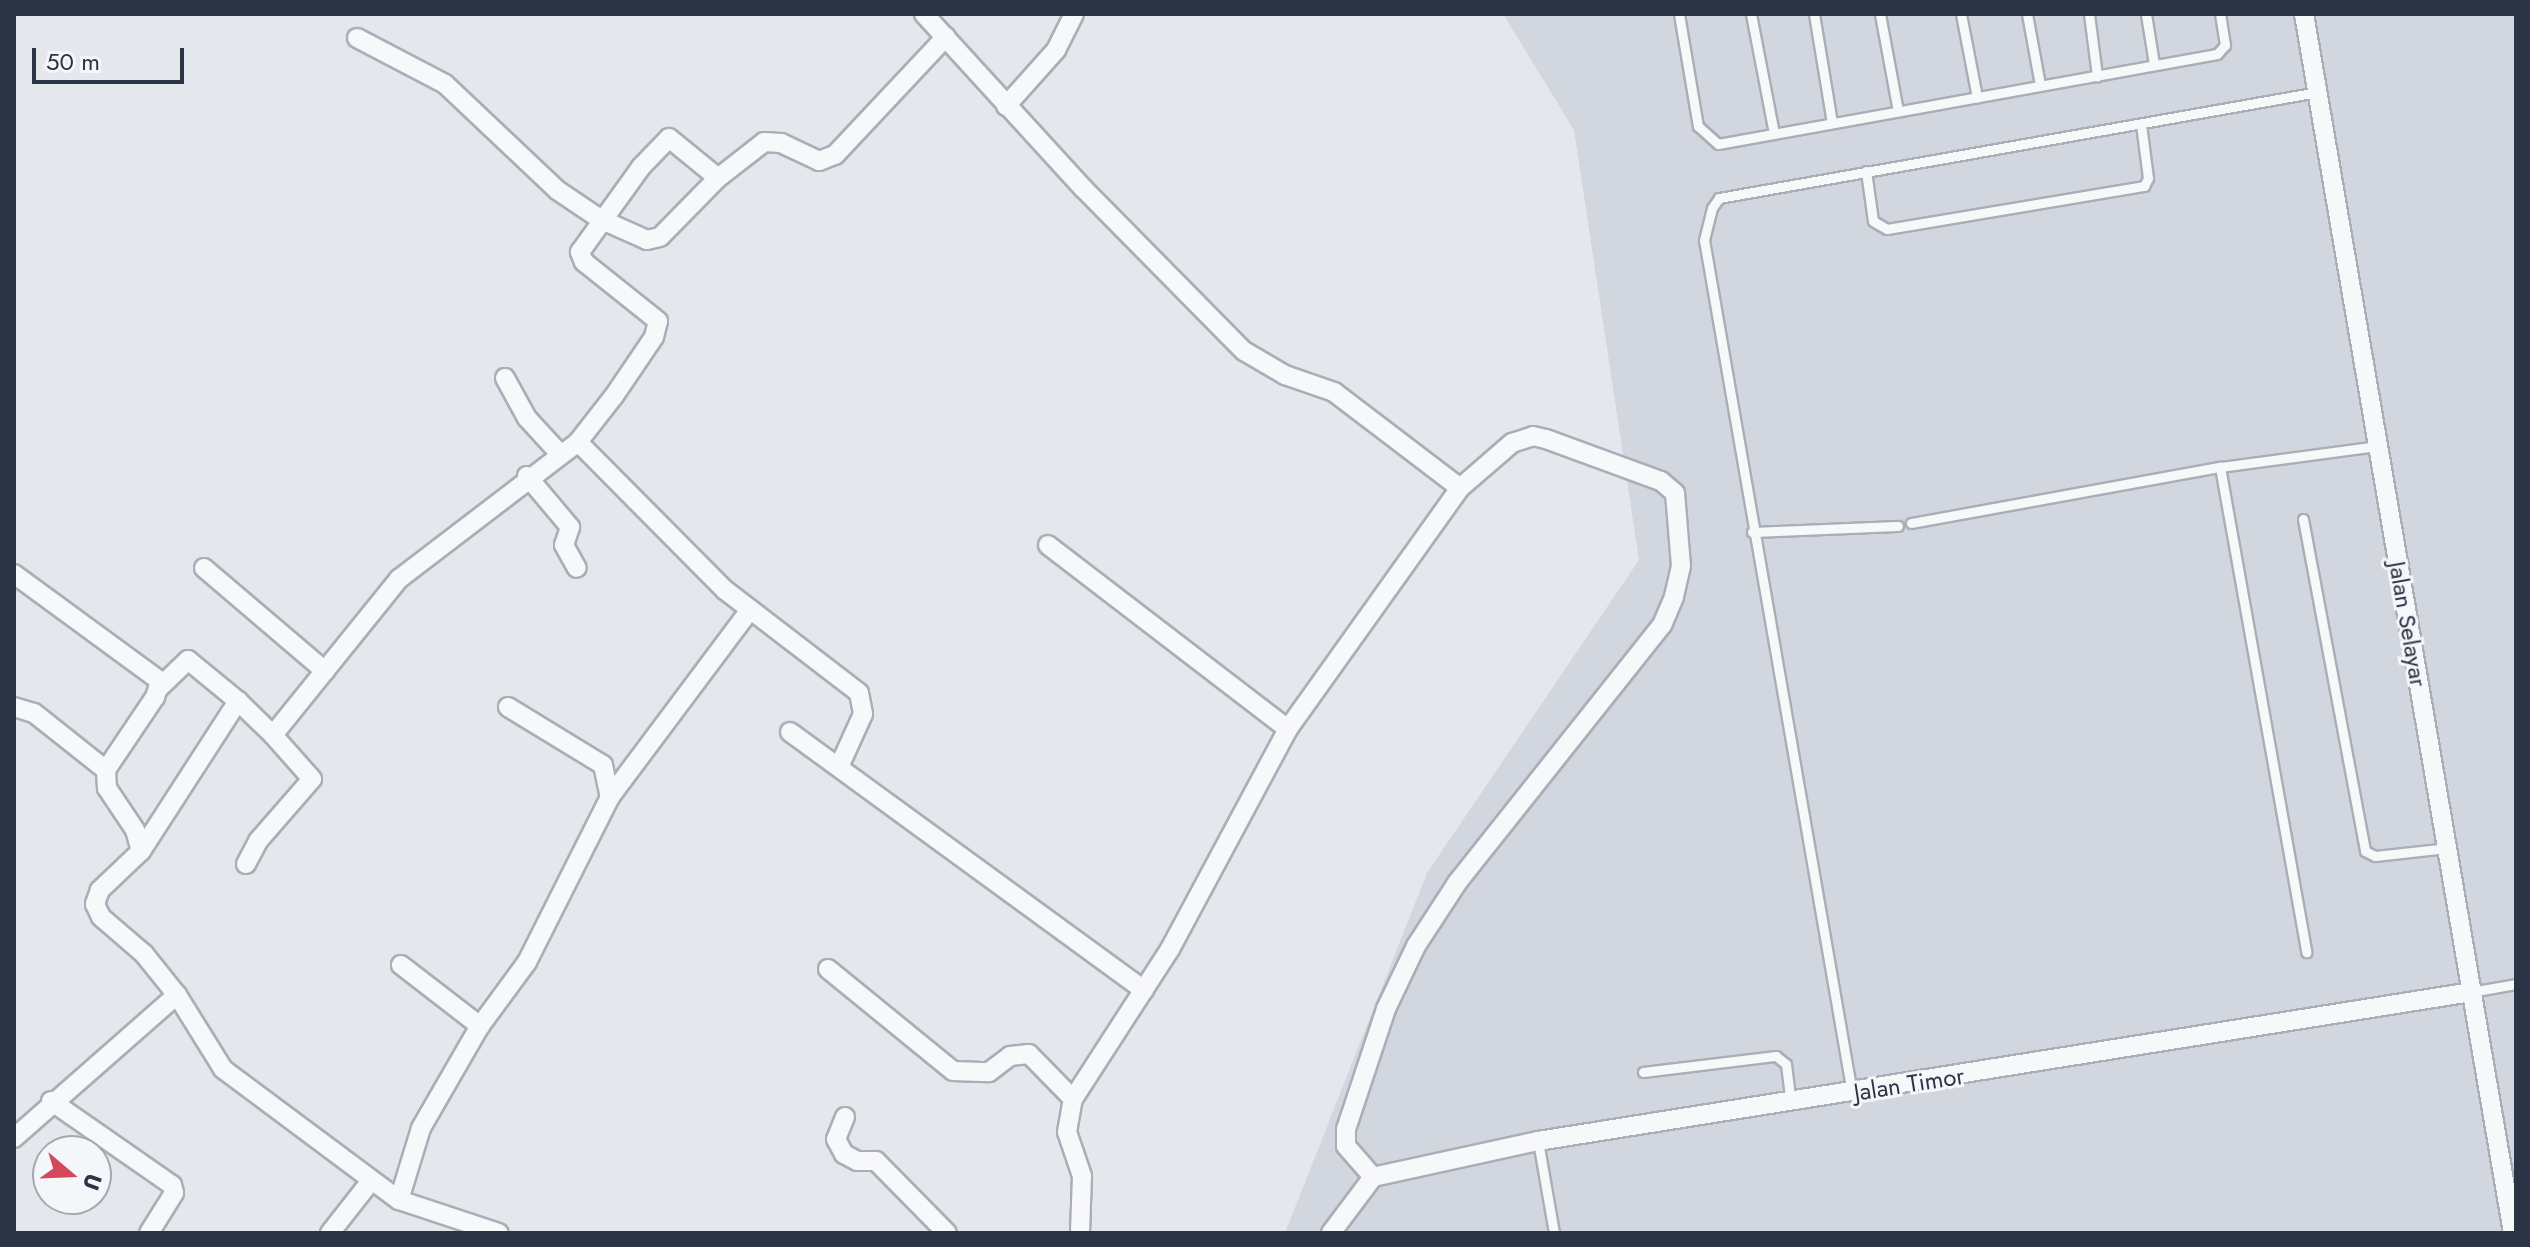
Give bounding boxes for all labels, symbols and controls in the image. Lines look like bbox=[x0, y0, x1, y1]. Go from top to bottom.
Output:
scale bar bbox=[36, 32, 188, 82]
text: 50 m bbox=[46, 44, 100, 79]
street label: Jalan Selayar bbox=[2383, 559, 2433, 689]
street label: Jalan Timor bbox=[1852, 1061, 1966, 1107]
north arrow bbox=[32, 1135, 112, 1215]
text: U bbox=[75, 1170, 110, 1195]

